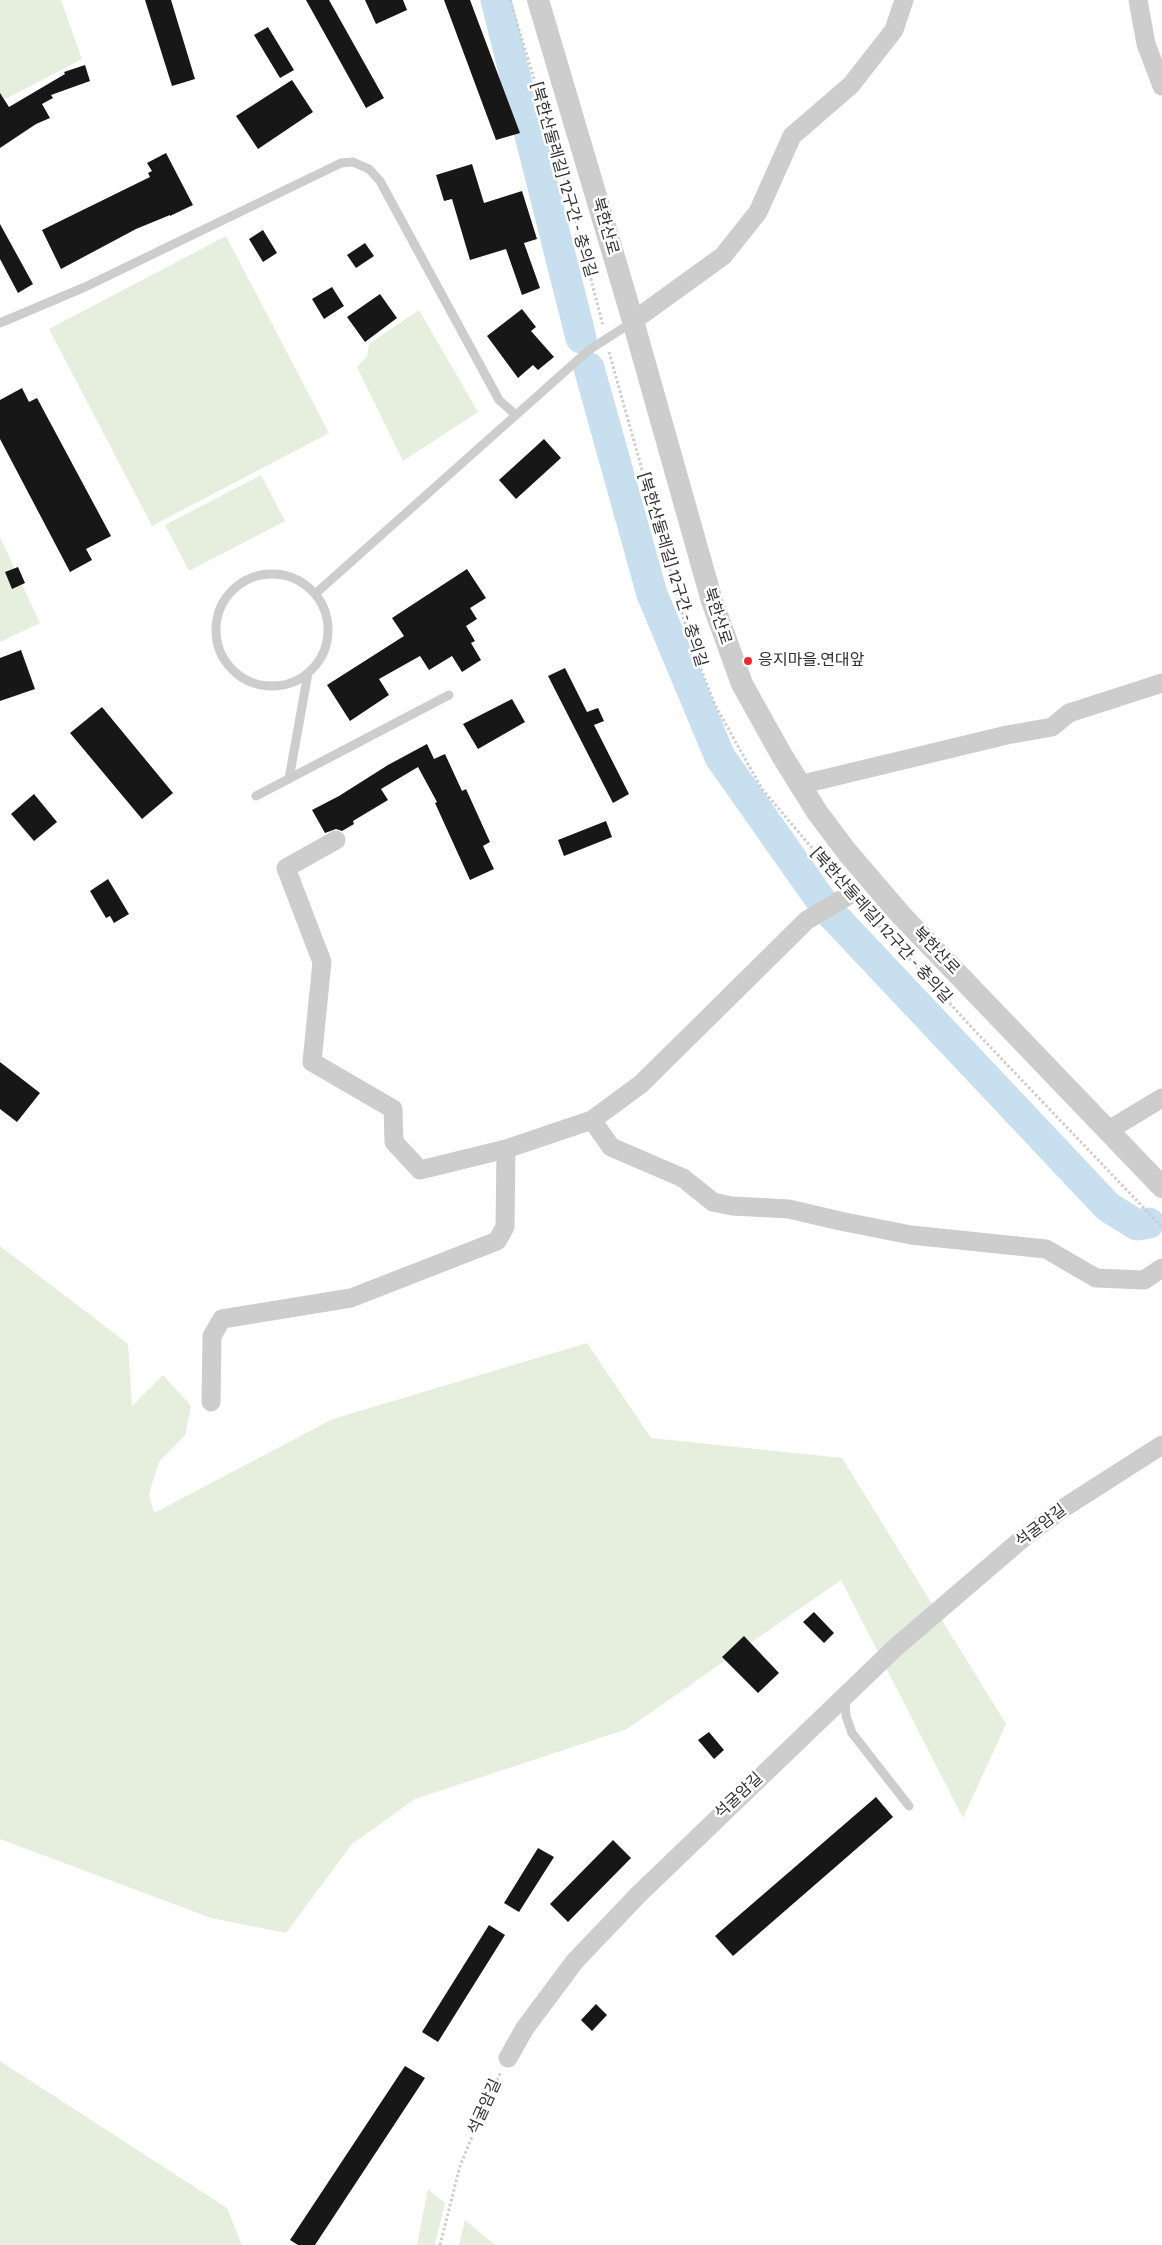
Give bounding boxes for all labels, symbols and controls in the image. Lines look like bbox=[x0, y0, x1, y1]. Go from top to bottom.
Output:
street label: [북한산둘레길] 12구간 - 충의길 bbox=[526, 80, 600, 280]
street label: 북한산로 bbox=[588, 195, 622, 257]
street label: [북한산둘레길] 12구간 - 충의길 bbox=[633, 471, 711, 669]
street label: 북한산로 bbox=[699, 585, 735, 647]
place label: 응지마을.연대앞 bbox=[758, 651, 864, 671]
marker: 응지마을.연대앞 bbox=[742, 655, 754, 667]
street label: [북한산둘레길] 12구간 - 충의길 bbox=[806, 845, 956, 1007]
street label: 북한산로 bbox=[909, 923, 963, 979]
street label: 석굴암길 bbox=[1012, 1501, 1070, 1551]
street label: 석굴암길 bbox=[711, 1769, 767, 1823]
street label: 석굴암길 bbox=[464, 2076, 506, 2138]

